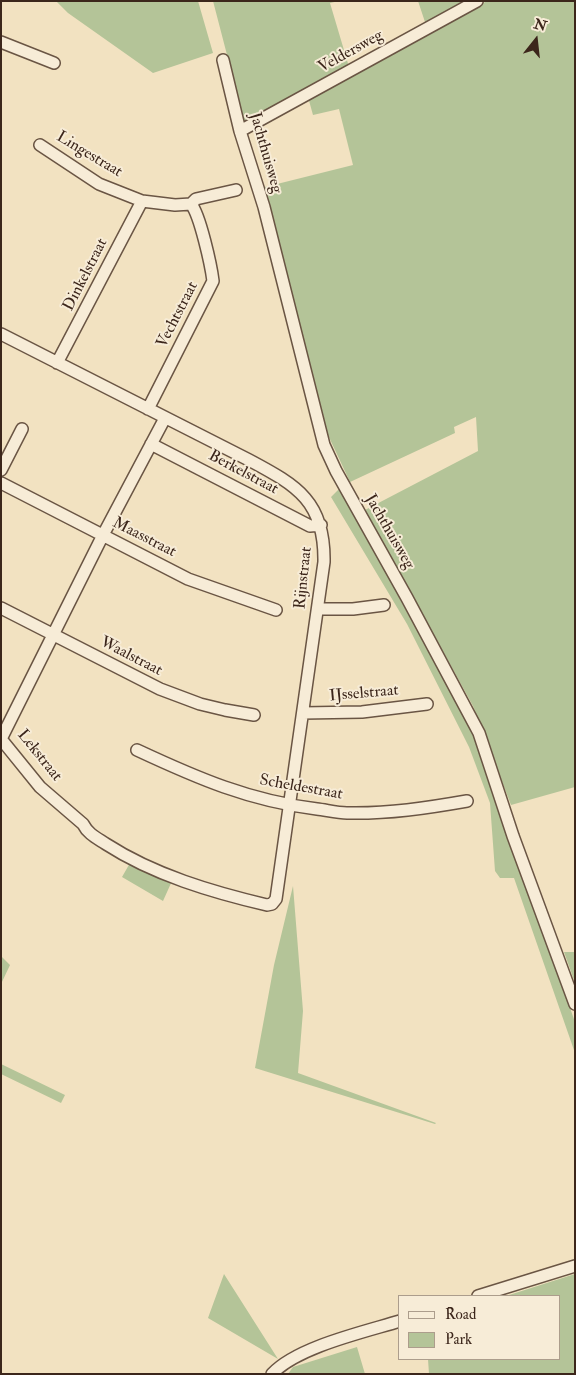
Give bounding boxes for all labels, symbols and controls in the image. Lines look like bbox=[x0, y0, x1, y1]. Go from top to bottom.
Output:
north arrow bbox=[511, 15, 561, 65]
text: N bbox=[532, 15, 549, 35]
street label: Veldersweg bbox=[315, 26, 387, 78]
street label: Jachthuisweg bbox=[244, 110, 286, 196]
street label: Lingestraat bbox=[52, 128, 126, 182]
street label: Dinkelstraat bbox=[60, 236, 112, 314]
street label: Vechtstraat bbox=[153, 279, 203, 351]
street label: Berkelstraat bbox=[205, 447, 281, 499]
street label: Jachthuisweg bbox=[360, 491, 418, 573]
street label: Maasstraat bbox=[109, 514, 179, 562]
street label: Rijnstraat bbox=[291, 546, 317, 610]
street label: Waalstraat bbox=[97, 633, 165, 681]
street label: IJsselstraat bbox=[329, 681, 399, 707]
street label: Lekstraat bbox=[12, 726, 66, 786]
street label: Scheldestraat bbox=[258, 771, 344, 805]
legend bbox=[398, 1295, 561, 1360]
text: Road bbox=[445, 1305, 476, 1324]
text: Park bbox=[445, 1330, 472, 1349]

